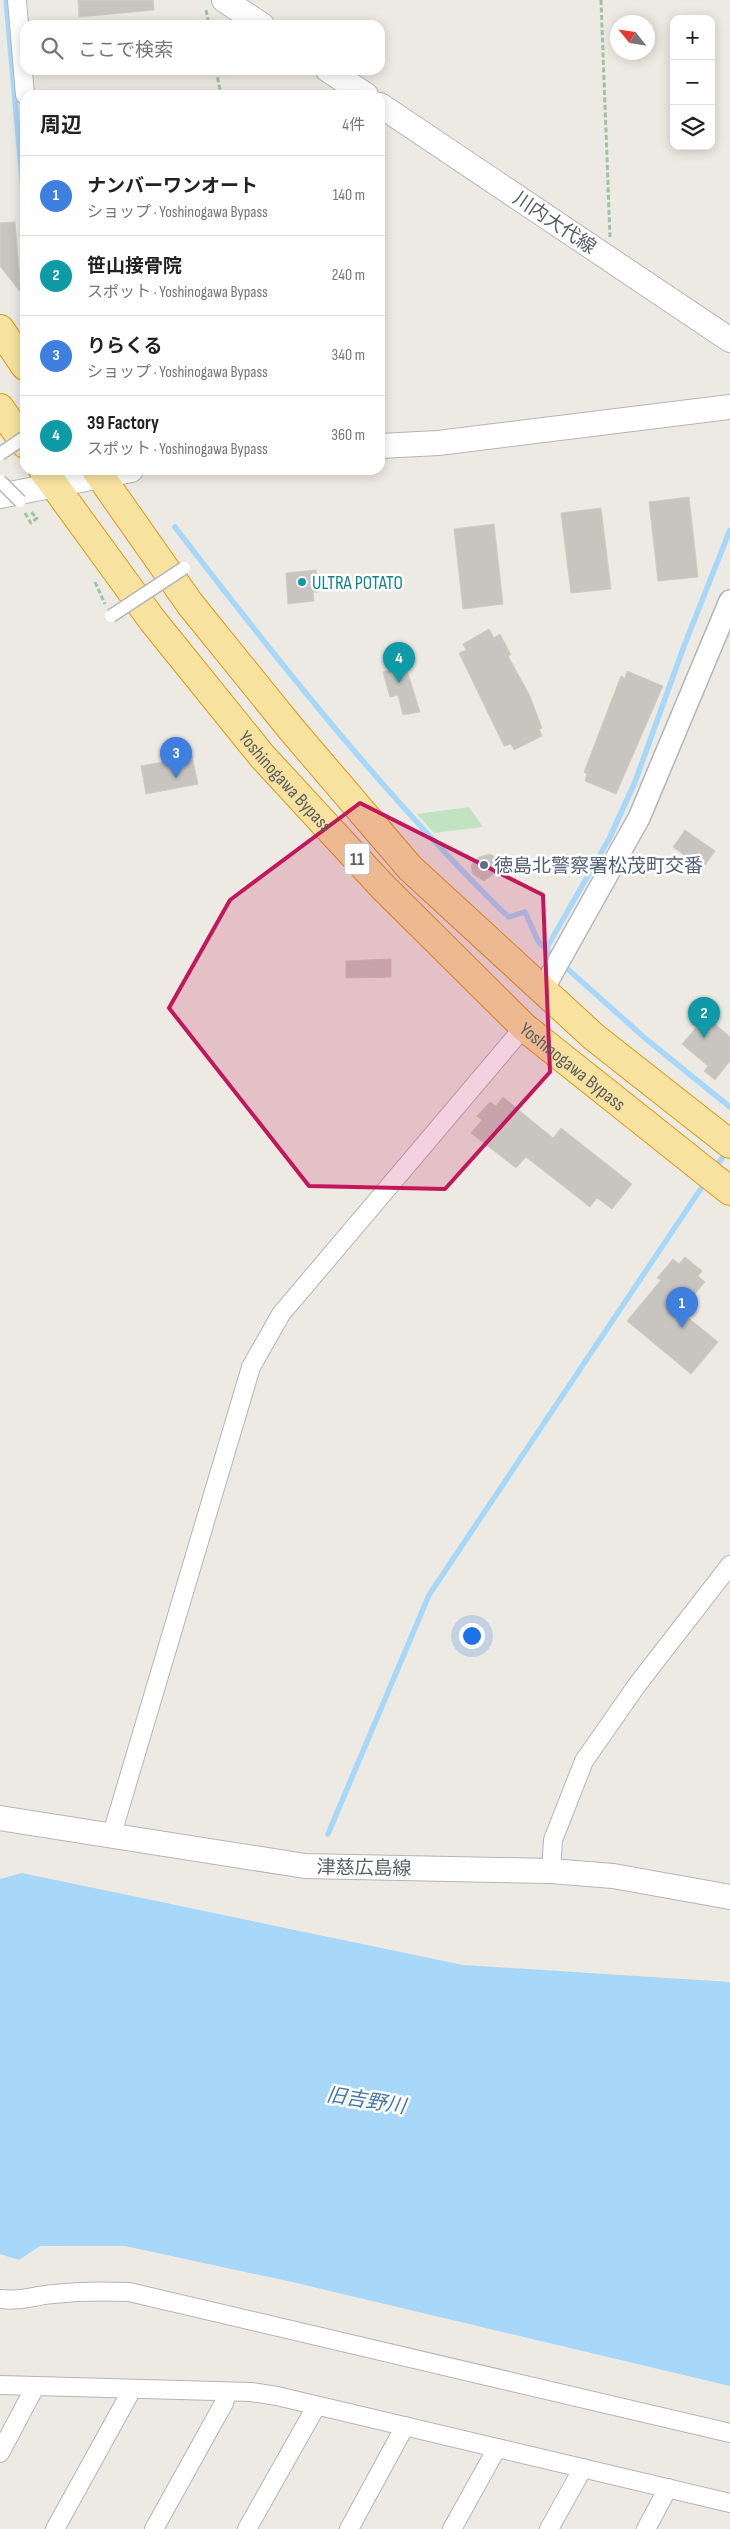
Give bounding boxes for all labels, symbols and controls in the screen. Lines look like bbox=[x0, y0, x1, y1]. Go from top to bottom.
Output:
north arrow bbox=[610, 15, 655, 60]
map controls bbox=[670, 15, 715, 150]
button: + bbox=[670, 15, 715, 60]
search box bbox=[20, 20, 385, 75]
icon: search bbox=[38, 34, 66, 62]
text: ここで検索 bbox=[78, 39, 173, 62]
button: − bbox=[670, 60, 715, 105]
button: layers bbox=[670, 105, 715, 150]
text: 周辺 bbox=[40, 113, 82, 138]
text: 4件 bbox=[342, 116, 365, 135]
text: ナンバーワンオート bbox=[87, 175, 258, 198]
text: 1 bbox=[53, 186, 59, 205]
text: 140 m bbox=[333, 186, 365, 205]
street label: 川内大代線 bbox=[508, 187, 600, 259]
text: ショップ · Yoshinogawa Bypass bbox=[87, 203, 268, 222]
text: 笹山接骨院 bbox=[87, 255, 182, 278]
text: 2 bbox=[52, 266, 60, 285]
text: 240 m bbox=[332, 266, 365, 285]
text: スポット · Yoshinogawa Bypass bbox=[87, 283, 268, 302]
text: りらくる bbox=[87, 335, 163, 358]
text: 3 bbox=[52, 346, 60, 365]
text: 340 m bbox=[332, 346, 365, 365]
text: ショップ · Yoshinogawa Bypass bbox=[87, 363, 268, 382]
text: 39 Factory bbox=[87, 412, 159, 435]
text: 4 bbox=[52, 426, 60, 445]
text: 360 m bbox=[331, 426, 365, 445]
text: スポット · Yoshinogawa Bypass bbox=[87, 440, 268, 459]
place label: ULTRA POTATO bbox=[312, 572, 403, 595]
marker: ULTRA POTATO bbox=[296, 576, 308, 588]
pin: 4 bbox=[383, 642, 415, 683]
street label: Yoshinogawa Bypass bbox=[233, 727, 337, 838]
pin: 3 bbox=[160, 737, 192, 778]
road number: 11 bbox=[344, 844, 370, 874]
place label: 徳島北警察署松茂町交番 bbox=[494, 855, 703, 878]
marker: 徳島北警察署松茂町交番 bbox=[478, 859, 490, 871]
pin: 2 bbox=[688, 997, 720, 1038]
street label: Yoshinogawa Bypass bbox=[514, 1018, 630, 1116]
pin: 1 bbox=[666, 1287, 698, 1328]
your location bbox=[459, 1623, 485, 1649]
street label: 津慈広島線 bbox=[316, 1856, 412, 1881]
water label: 旧吉野川 bbox=[324, 2083, 409, 2119]

